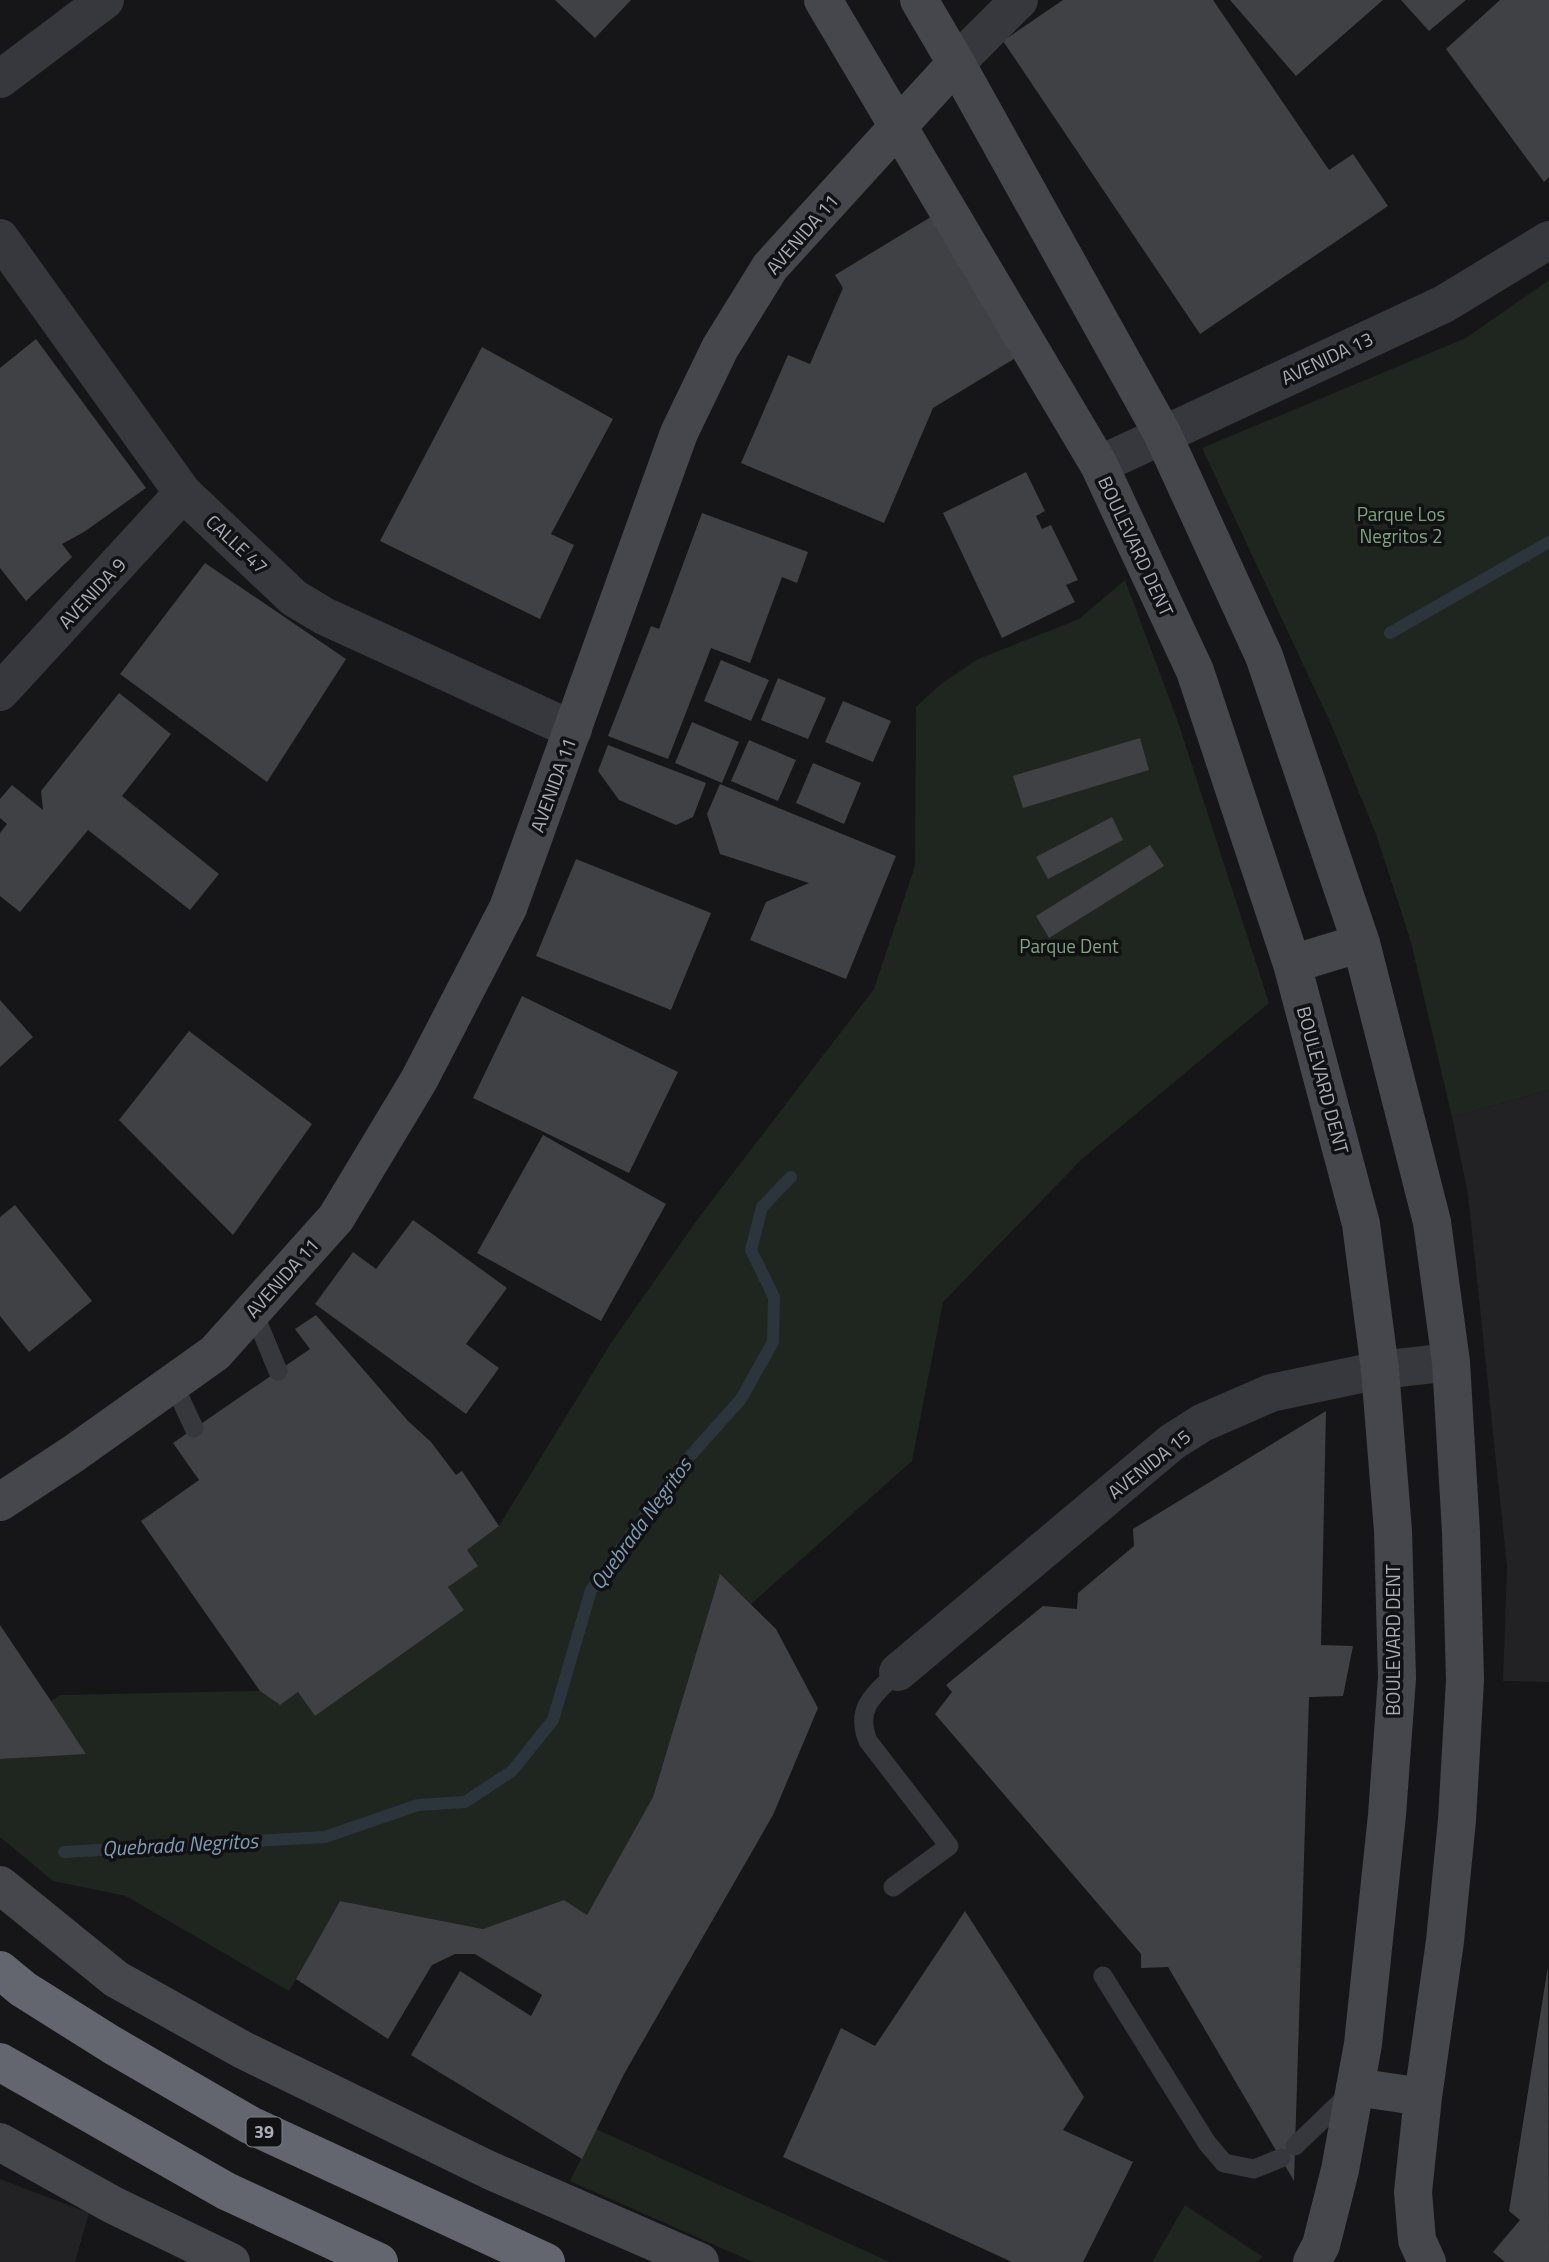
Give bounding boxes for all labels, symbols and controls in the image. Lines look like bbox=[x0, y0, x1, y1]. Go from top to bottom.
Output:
street label: AVENIDA 11 bbox=[758, 187, 845, 280]
street label: AVENIDA 13 bbox=[1276, 324, 1378, 392]
street label: BOULEVARD DENT bbox=[1091, 471, 1182, 621]
park label: Parque Los Negritos 2 bbox=[1357, 499, 1446, 550]
street label: CALLE 47 bbox=[200, 507, 275, 580]
street label: AVENIDA 9 bbox=[51, 551, 132, 635]
street label: AVENIDA 11 bbox=[522, 734, 583, 836]
park label: Parque Dent bbox=[1019, 931, 1119, 960]
street label: BOULEVARD DENT bbox=[1290, 1003, 1357, 1157]
street label: AVENIDA 11 bbox=[238, 1231, 325, 1324]
street label: AVENIDA 15 bbox=[1101, 1422, 1196, 1505]
water label: Quebrada Negritos bbox=[581, 1449, 700, 1596]
street label: BOULEVARD DENT bbox=[1378, 1564, 1407, 1716]
water label: Quebrada Negritos bbox=[101, 1824, 261, 1864]
road number: 39 bbox=[246, 2118, 282, 2146]

